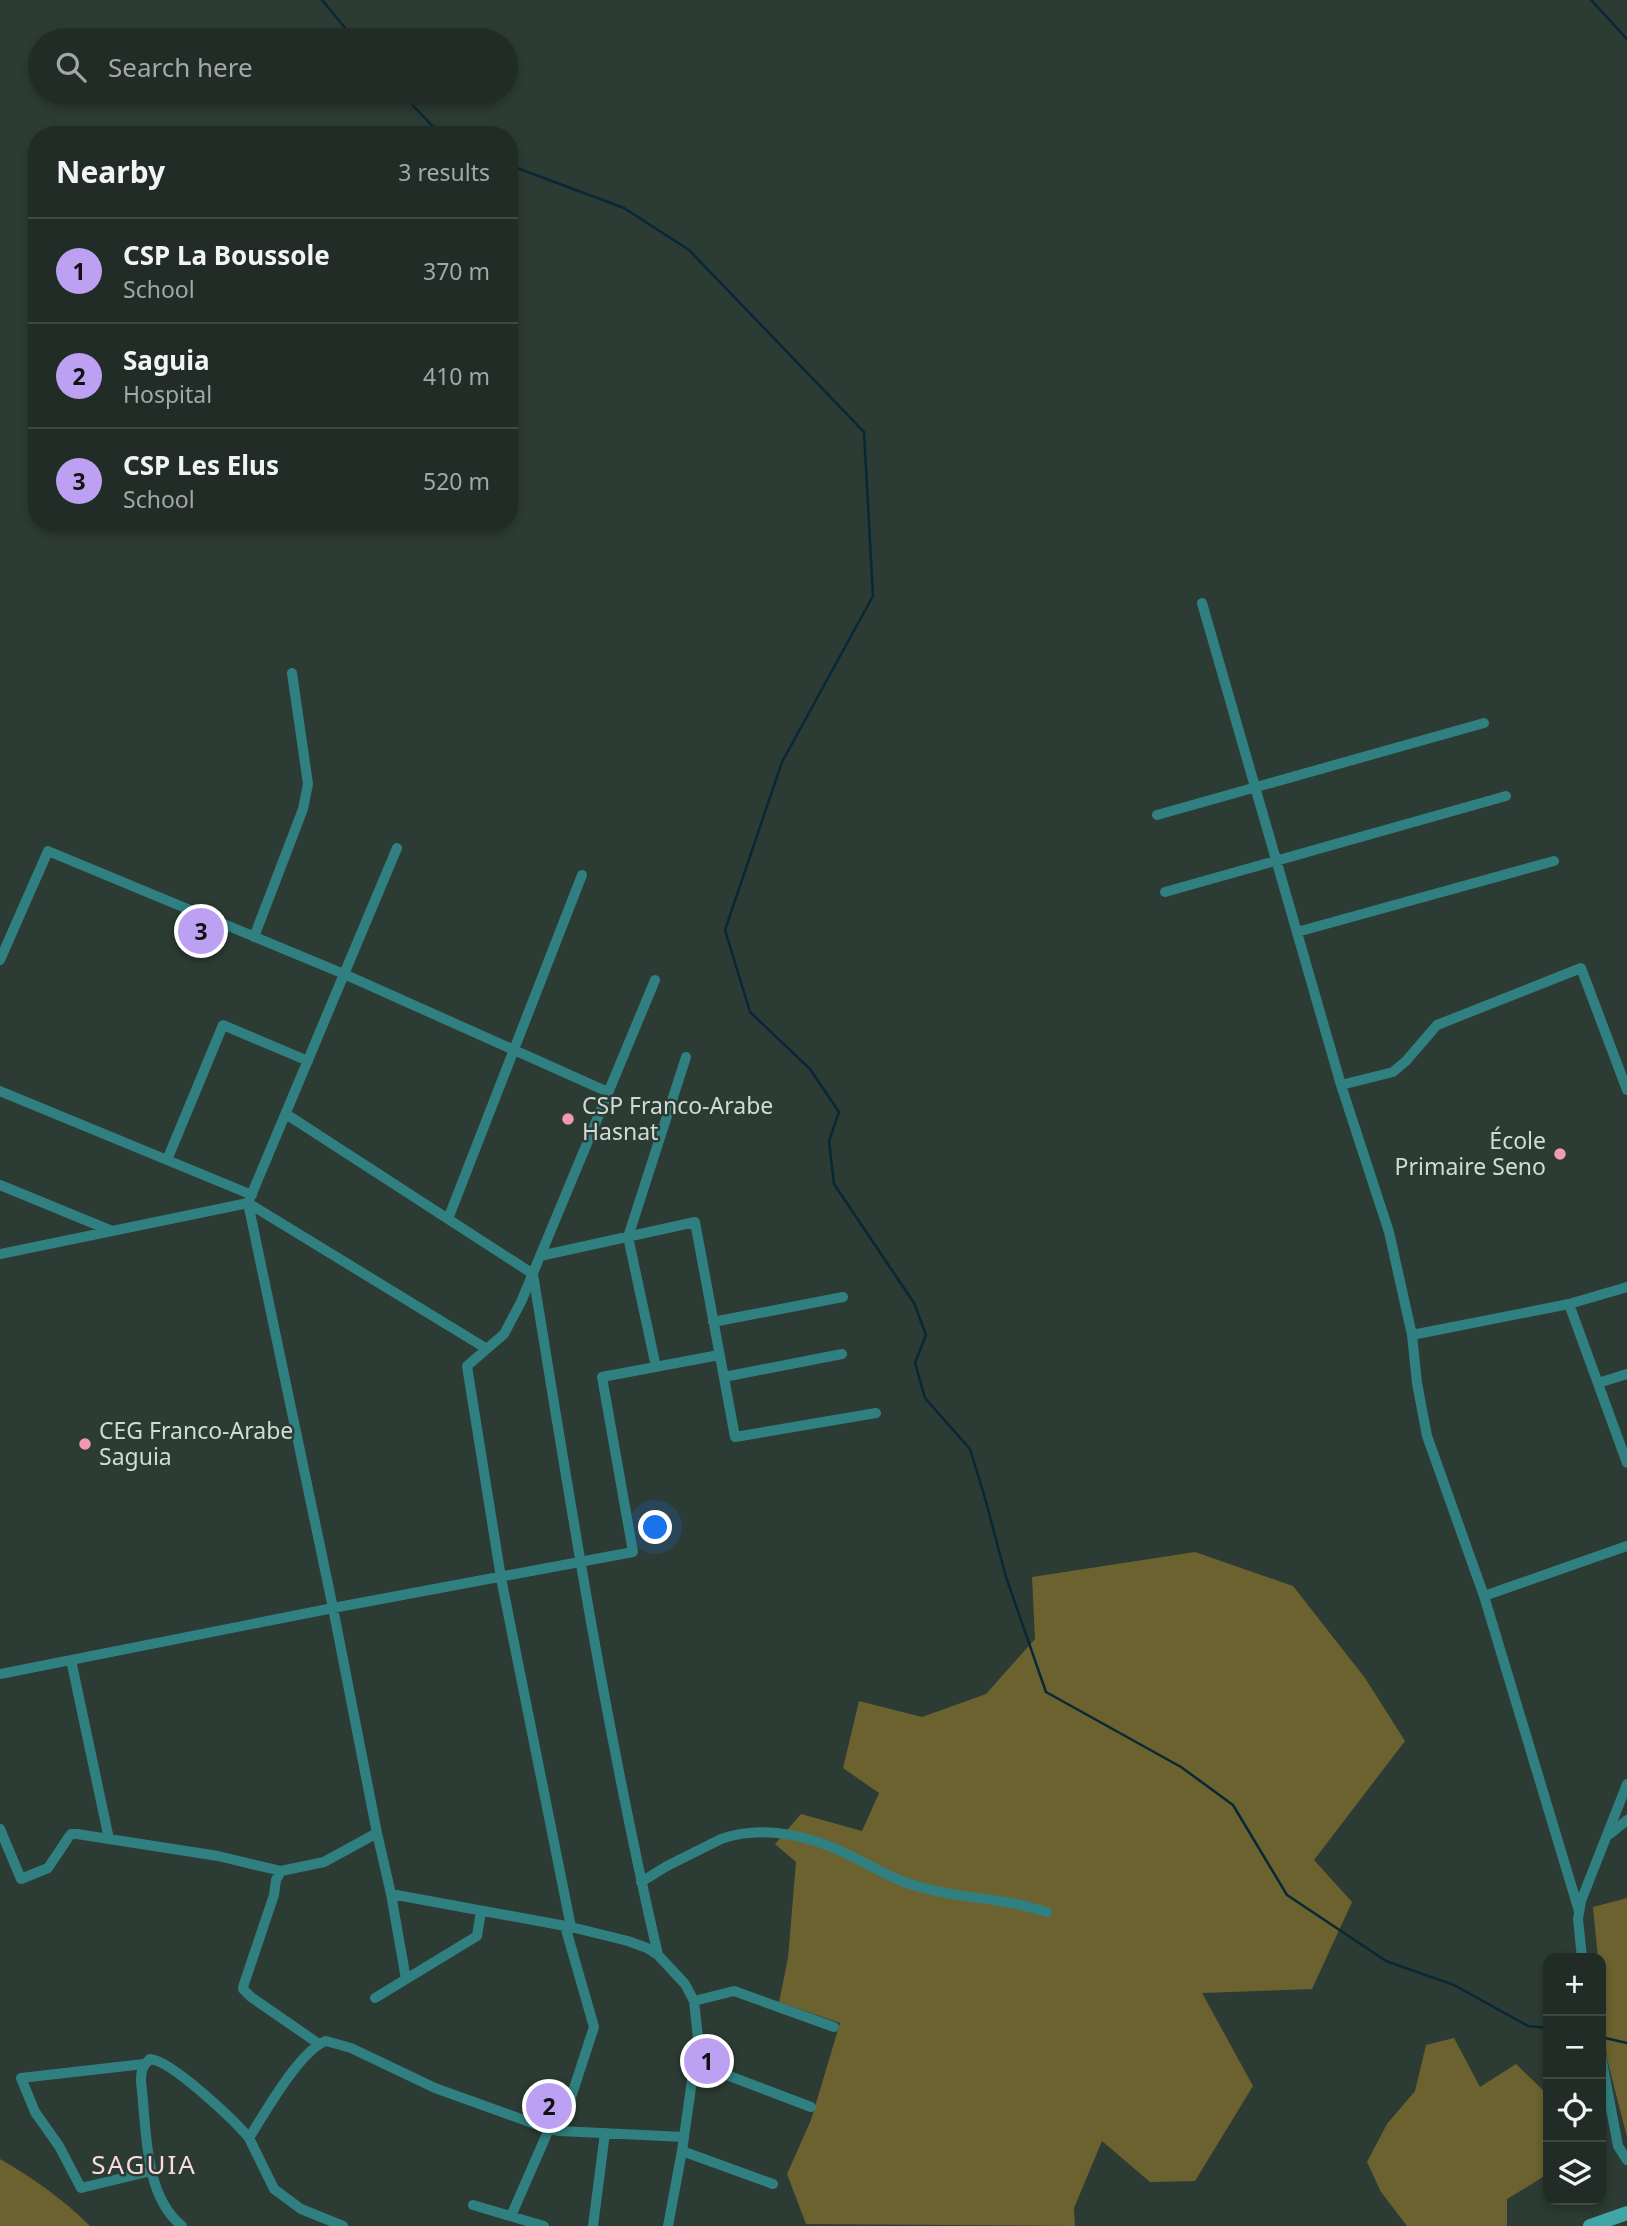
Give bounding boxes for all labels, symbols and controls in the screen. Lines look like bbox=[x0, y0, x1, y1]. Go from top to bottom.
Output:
search box bbox=[28, 28, 518, 105]
icon: search bbox=[52, 48, 90, 86]
text: Search here bbox=[108, 49, 253, 85]
text: Nearby bbox=[56, 151, 165, 192]
text: 3 results bbox=[398, 156, 490, 188]
text: CSP La Boussole bbox=[123, 237, 330, 273]
text: 1 bbox=[72, 255, 86, 287]
text: 370 m bbox=[423, 255, 490, 287]
text: School bbox=[123, 273, 195, 305]
text: Saguia bbox=[123, 342, 210, 378]
text: 2 bbox=[72, 360, 86, 392]
text: 410 m bbox=[423, 360, 490, 392]
text: Hospital bbox=[123, 378, 212, 410]
text: CSP Les Elus bbox=[123, 447, 279, 483]
text: 3 bbox=[72, 465, 86, 497]
text: 520 m bbox=[423, 465, 490, 497]
text: School bbox=[123, 483, 195, 515]
pin: 3 bbox=[178, 905, 224, 957]
place label: CSP Franco-Arabe Hasnat bbox=[582, 1089, 773, 1147]
marker: CSP Franco-Arabe Hasnat bbox=[560, 1111, 576, 1127]
place label: École Primaire Seno bbox=[1395, 1124, 1546, 1182]
marker: École Primaire Seno bbox=[1552, 1146, 1568, 1162]
place label: CEG Franco-Arabe Saguia bbox=[99, 1414, 293, 1472]
marker: CEG Franco-Arabe Saguia bbox=[77, 1436, 93, 1452]
your location bbox=[638, 1510, 672, 1544]
map controls bbox=[1543, 1953, 1606, 2205]
button: + bbox=[1543, 1953, 1606, 2016]
button: − bbox=[1543, 2016, 1606, 2079]
pin: 1 bbox=[684, 2035, 730, 2087]
button: locate bbox=[1543, 2079, 1606, 2142]
pin: 2 bbox=[526, 2080, 572, 2132]
button: layers bbox=[1543, 2142, 1606, 2205]
district label: SAGUIA bbox=[91, 2146, 197, 2182]

